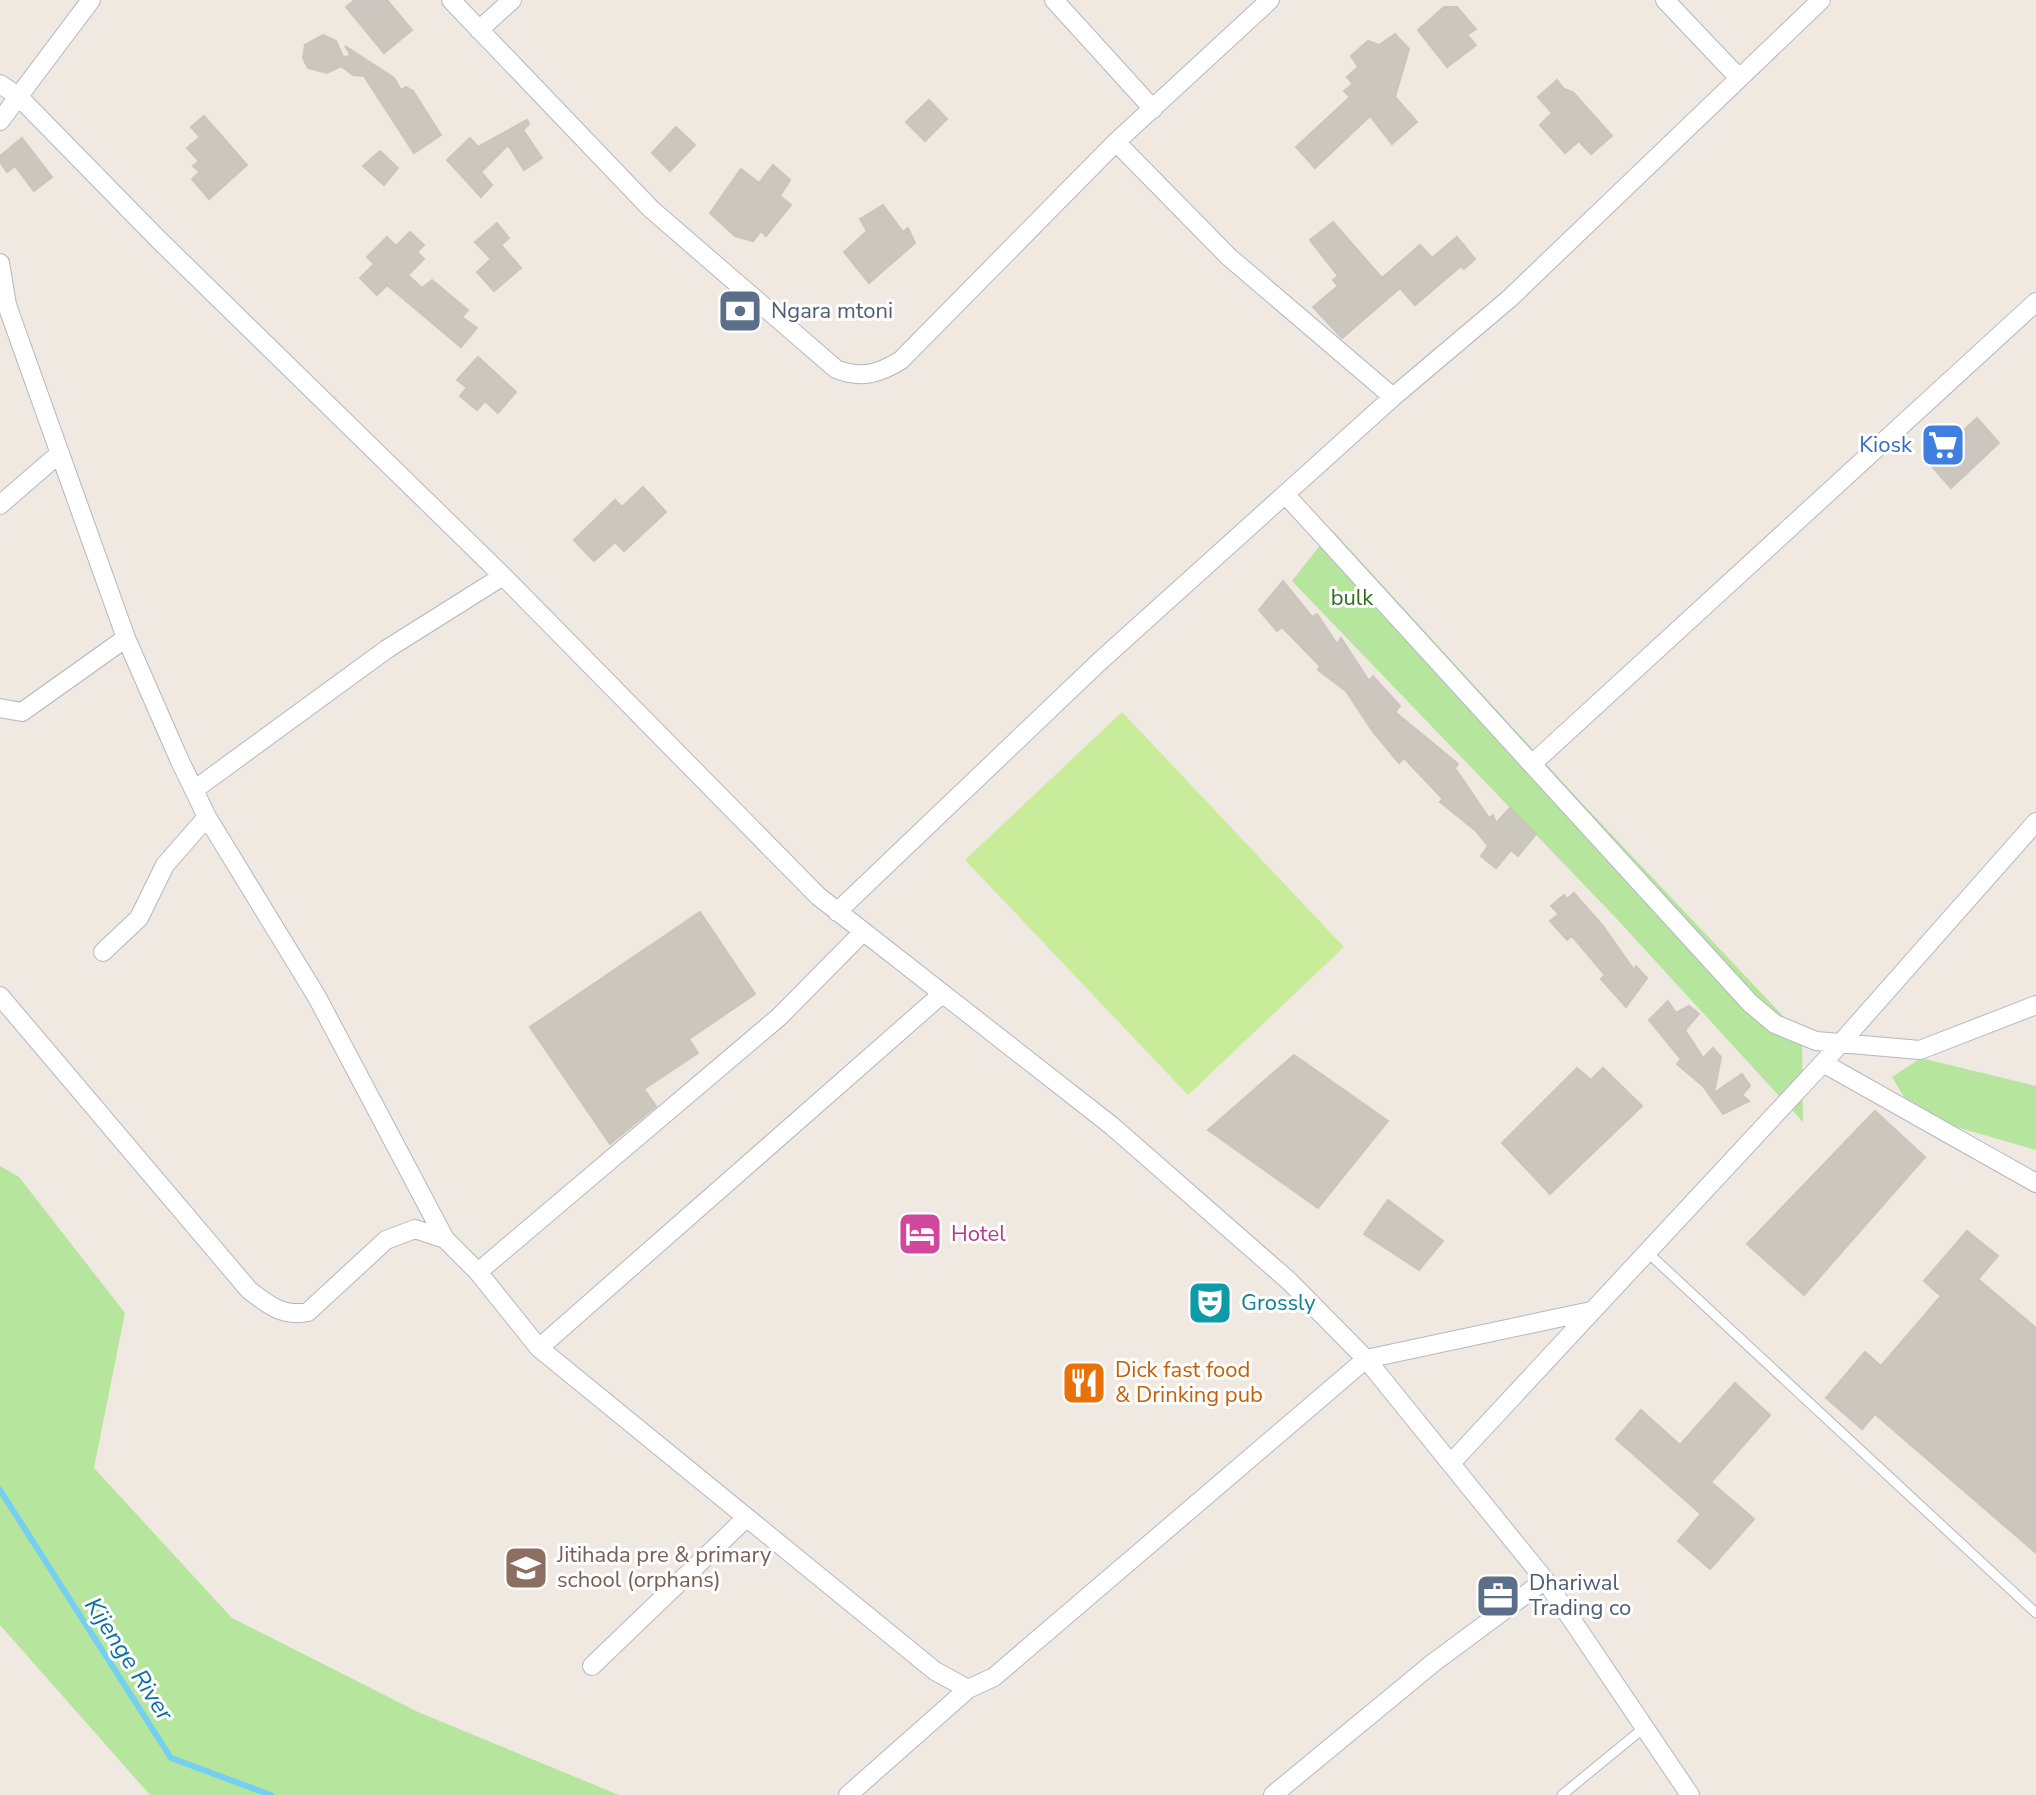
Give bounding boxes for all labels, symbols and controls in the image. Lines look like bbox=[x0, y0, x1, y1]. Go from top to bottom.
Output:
bank icon: Ngara mtoni bbox=[716, 287, 764, 335]
place label: Ngara mtoni bbox=[771, 296, 893, 326]
supermarket icon: Kiosk bbox=[1919, 421, 1967, 469]
place label: Kiosk bbox=[1859, 430, 1913, 460]
park label: bulk bbox=[1331, 583, 1374, 613]
hotel icon: Hotel bbox=[896, 1210, 944, 1258]
place label: Hotel bbox=[951, 1219, 1006, 1249]
theatre icon: Grossly bbox=[1186, 1279, 1234, 1327]
place label: Grossly bbox=[1241, 1288, 1316, 1318]
place label: Dick fast food & Drinking pub bbox=[1115, 1355, 1263, 1410]
restaurant icon: Dick fast food & Drinking pub bbox=[1060, 1359, 1108, 1407]
place label: Jitihada pre & primary school (orphans) bbox=[556, 1540, 772, 1595]
school or university icon: Jitihada pre & primary school (orphans) bbox=[502, 1544, 550, 1592]
place label: Dhariwal Trading co bbox=[1529, 1568, 1631, 1623]
office icon: Dhariwal Trading co bbox=[1474, 1572, 1522, 1620]
water label: Kijenge River bbox=[77, 1591, 182, 1728]

